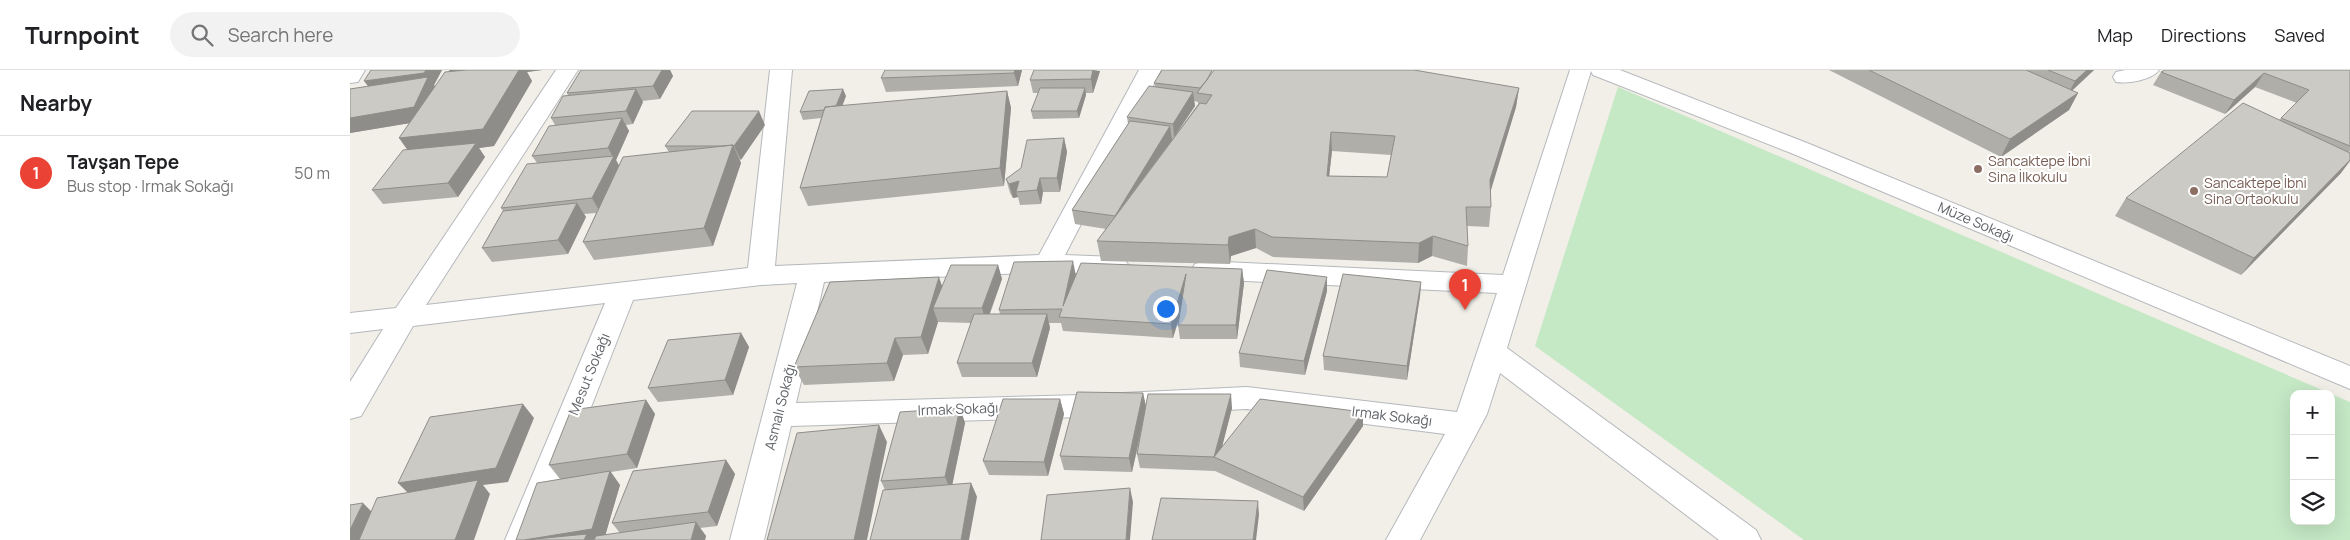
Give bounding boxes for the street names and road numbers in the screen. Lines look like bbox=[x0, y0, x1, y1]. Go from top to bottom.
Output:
street label: Müze Sokağı bbox=[1935, 197, 2017, 246]
street label: Mesut Sokağı bbox=[563, 330, 614, 418]
street label: Asmalı Sokağı bbox=[760, 362, 799, 452]
street label: Irmak Sokağı bbox=[917, 398, 999, 419]
street label: Irmak Sokağı bbox=[1351, 401, 1433, 430]

